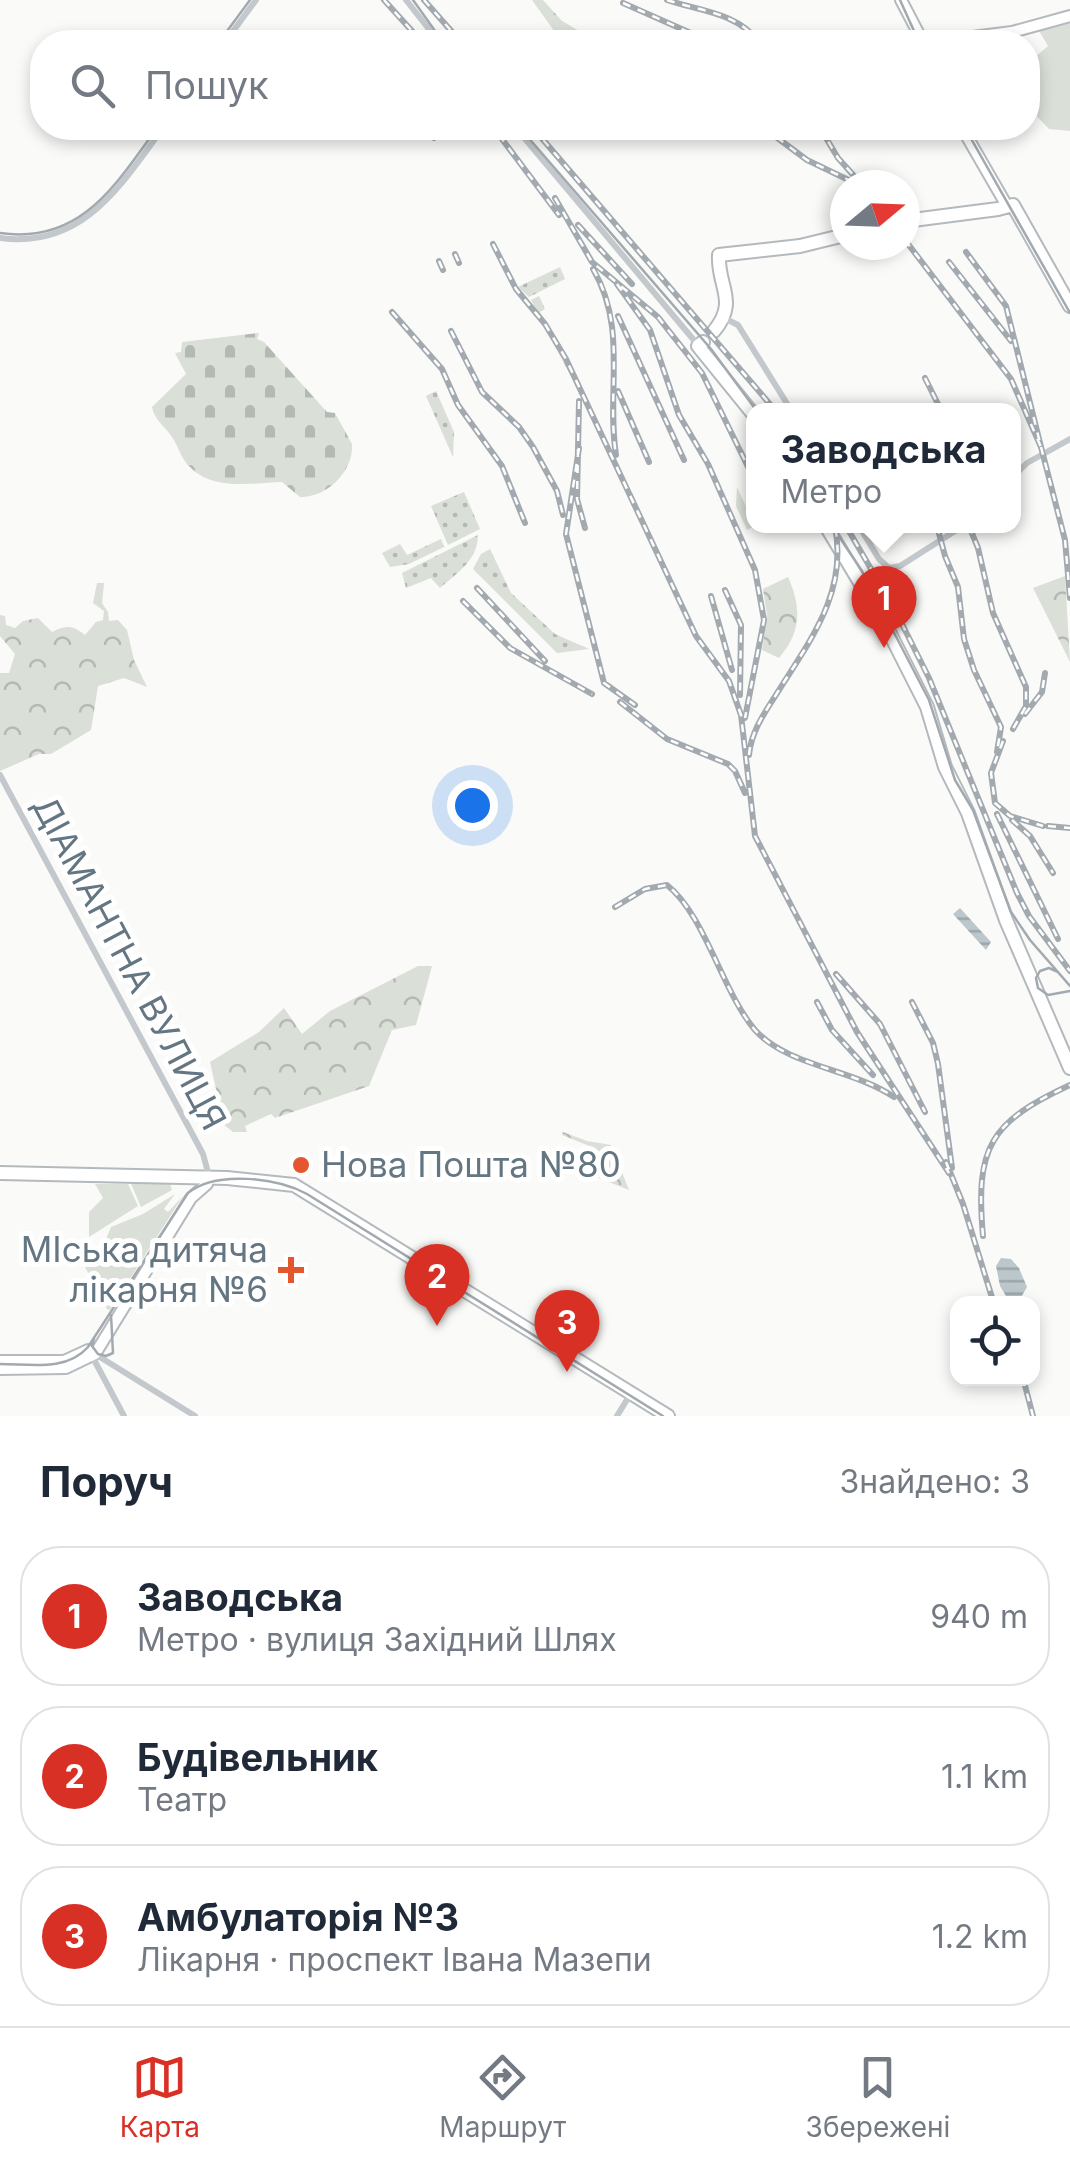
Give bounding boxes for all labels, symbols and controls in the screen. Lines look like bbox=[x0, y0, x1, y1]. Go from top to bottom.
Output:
search box bbox=[30, 30, 1040, 140]
icon: search bbox=[65, 58, 120, 113]
text: Пошук bbox=[145, 62, 269, 108]
north arrow bbox=[830, 170, 920, 260]
popup bbox=[746, 403, 1021, 533]
text: Заводська bbox=[780, 426, 987, 472]
text: Метро bbox=[780, 472, 882, 511]
pin: 1 bbox=[852, 566, 916, 648]
your location bbox=[447, 780, 498, 831]
street label: ДІАМАНТНА ВУЛИЦЯ bbox=[24, 789, 236, 1137]
place label: Нова Пошта №80 bbox=[321, 1143, 621, 1185]
marker: Нова Пошта №80 bbox=[290, 1154, 312, 1176]
place label: МІська дитяча лікарня №6 bbox=[21, 1228, 268, 1310]
pin: 2 bbox=[404, 1244, 470, 1326]
marker: МІська дитяча лікарня №6 bbox=[278, 1257, 304, 1283]
pin: 3 bbox=[534, 1290, 600, 1372]
map controls bbox=[950, 1296, 1040, 1386]
button: locate bbox=[950, 1296, 1040, 1386]
text: Поруч bbox=[40, 1456, 173, 1507]
text: Знайдено: 3 bbox=[840, 1462, 1030, 1501]
text: Заводська bbox=[137, 1574, 343, 1620]
text: 1 bbox=[68, 1597, 81, 1636]
text: 940 m bbox=[930, 1597, 1028, 1636]
text: Метро · вулиця Західний Шлях bbox=[137, 1620, 617, 1659]
text: Будівельник bbox=[137, 1734, 378, 1780]
text: 2 bbox=[64, 1757, 85, 1796]
text: 1.1 km bbox=[941, 1757, 1028, 1796]
text: Театр bbox=[137, 1780, 227, 1819]
text: Амбулаторія №3 bbox=[137, 1894, 459, 1940]
text: 3 bbox=[64, 1917, 85, 1956]
text: 1.2 km bbox=[932, 1917, 1028, 1956]
text: Лікарня · проспект Івана Мазепи bbox=[137, 1940, 652, 1979]
tab: Карта bbox=[120, 2050, 200, 2144]
tab: Маршрут bbox=[439, 2050, 566, 2144]
tab: Збережені bbox=[806, 2050, 950, 2144]

